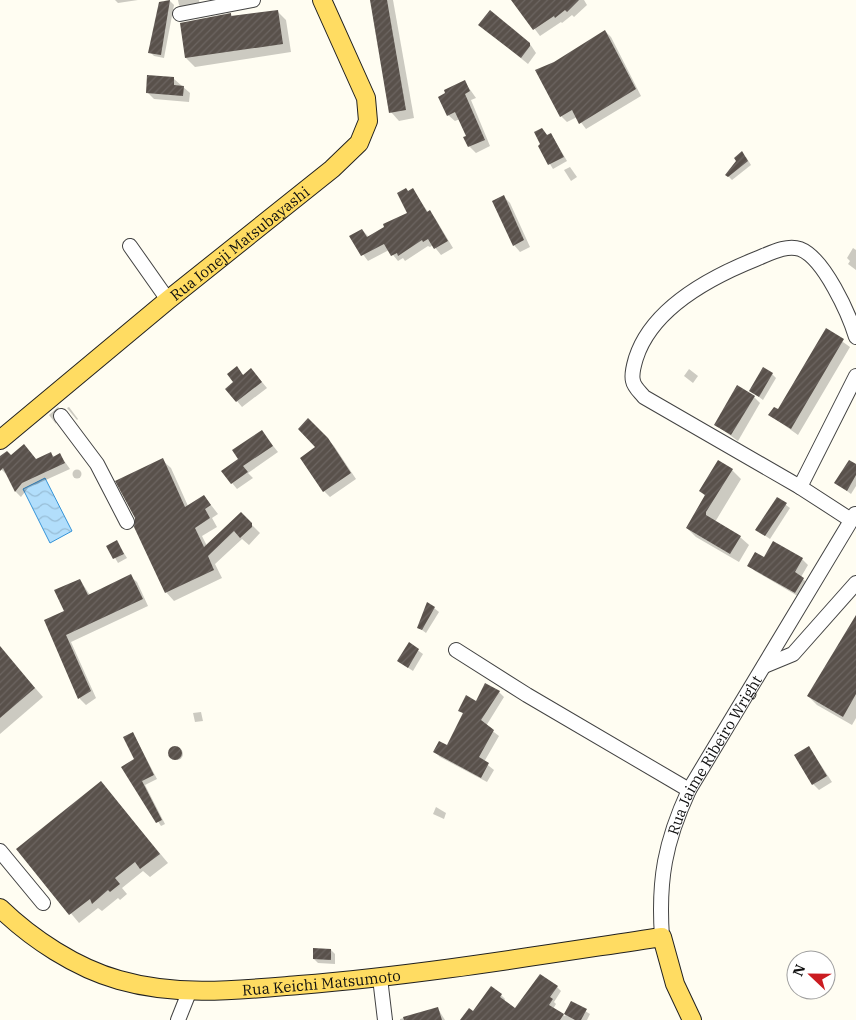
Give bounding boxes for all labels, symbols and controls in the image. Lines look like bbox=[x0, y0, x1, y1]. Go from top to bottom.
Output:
street label: Rua Ioneji Matsubayashi bbox=[166, 182, 313, 304]
street label: Rua Jaime Ribeiro Wright bbox=[663, 671, 766, 837]
north arrow bbox=[786, 950, 836, 1000]
text: N bbox=[789, 962, 809, 979]
street label: Rua Keichi Matsumoto bbox=[242, 965, 402, 999]

